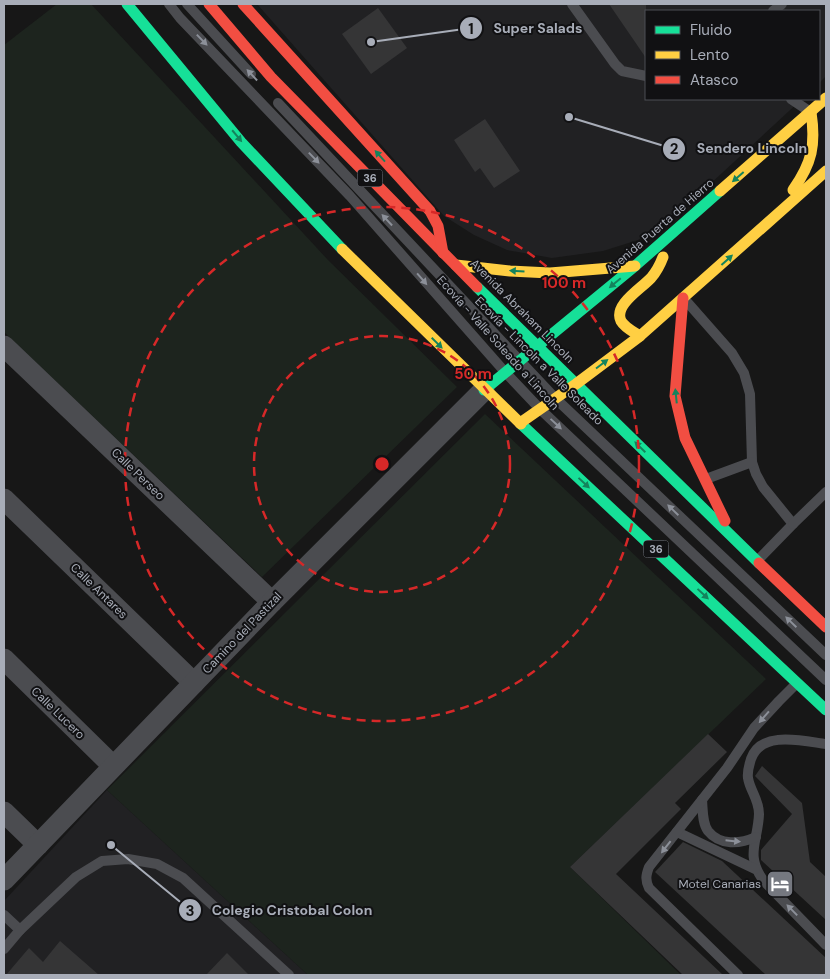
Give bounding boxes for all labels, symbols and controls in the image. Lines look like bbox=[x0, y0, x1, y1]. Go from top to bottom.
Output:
legend bbox=[645, 10, 820, 100]
callout: Super Salads bbox=[459, 14, 593, 43]
text: 1 bbox=[468, 19, 474, 39]
text: Super Salads bbox=[494, 19, 582, 37]
text: Fluido bbox=[690, 20, 732, 40]
one-way arrow bbox=[196, 34, 208, 46]
text: Lento bbox=[690, 45, 729, 65]
one-way arrow bbox=[246, 70, 258, 82]
text: Atasco bbox=[690, 70, 738, 90]
one-way arrow bbox=[231, 129, 242, 142]
callout: Sendero Lincoln bbox=[662, 134, 817, 163]
text: 2 bbox=[670, 139, 679, 159]
text: Sendero Lincoln bbox=[697, 139, 807, 157]
one-way arrow bbox=[375, 150, 386, 163]
one-way arrow bbox=[308, 152, 320, 164]
road number: 36 bbox=[358, 170, 382, 187]
one-way arrow bbox=[732, 171, 744, 183]
street label: Avenida Puerta de Hierro bbox=[603, 175, 717, 277]
one-way arrow bbox=[381, 215, 393, 227]
one-way arrow bbox=[721, 254, 733, 266]
street label: Avenida Abraham Lincoln bbox=[467, 256, 577, 366]
one-way arrow bbox=[509, 266, 525, 274]
one-way arrow bbox=[417, 272, 428, 285]
street label: Ecovía - Valle Soleado a Lincoln bbox=[433, 272, 563, 414]
text: 100 m bbox=[542, 273, 586, 293]
one-way arrow bbox=[609, 278, 622, 289]
street label: Ecovía - Lincoln a Valle Soleado bbox=[471, 293, 607, 429]
one-way arrow bbox=[430, 337, 442, 349]
one-way arrow bbox=[596, 359, 609, 369]
text: 50 m bbox=[454, 364, 492, 384]
one-way arrow bbox=[672, 387, 680, 403]
one-way arrow bbox=[549, 418, 561, 430]
one-way arrow bbox=[635, 441, 647, 453]
street label: Calle Perseo bbox=[108, 445, 168, 503]
centre of rings bbox=[373, 455, 391, 473]
one-way arrow bbox=[578, 477, 590, 489]
one-way arrow bbox=[667, 504, 679, 516]
road number: 36 bbox=[644, 540, 668, 558]
street label: Calle Antares bbox=[67, 560, 131, 622]
one-way arrow bbox=[697, 588, 709, 600]
street label: Camino del Pastizal bbox=[199, 589, 285, 677]
one-way arrow bbox=[785, 616, 797, 628]
street label: Calle Lucero bbox=[28, 683, 88, 743]
one-way arrow bbox=[758, 711, 770, 723]
one-way arrow bbox=[725, 837, 741, 845]
one-way arrow bbox=[660, 840, 671, 853]
hotel icon: Motel Canarias bbox=[765, 869, 795, 899]
place label: Motel Canarias bbox=[678, 876, 761, 892]
callout: Colegio Cristobal Colon bbox=[177, 896, 383, 925]
text: 3 bbox=[185, 901, 195, 921]
text: Colegio Cristobal Colon bbox=[212, 901, 372, 919]
one-way arrow bbox=[786, 904, 798, 916]

